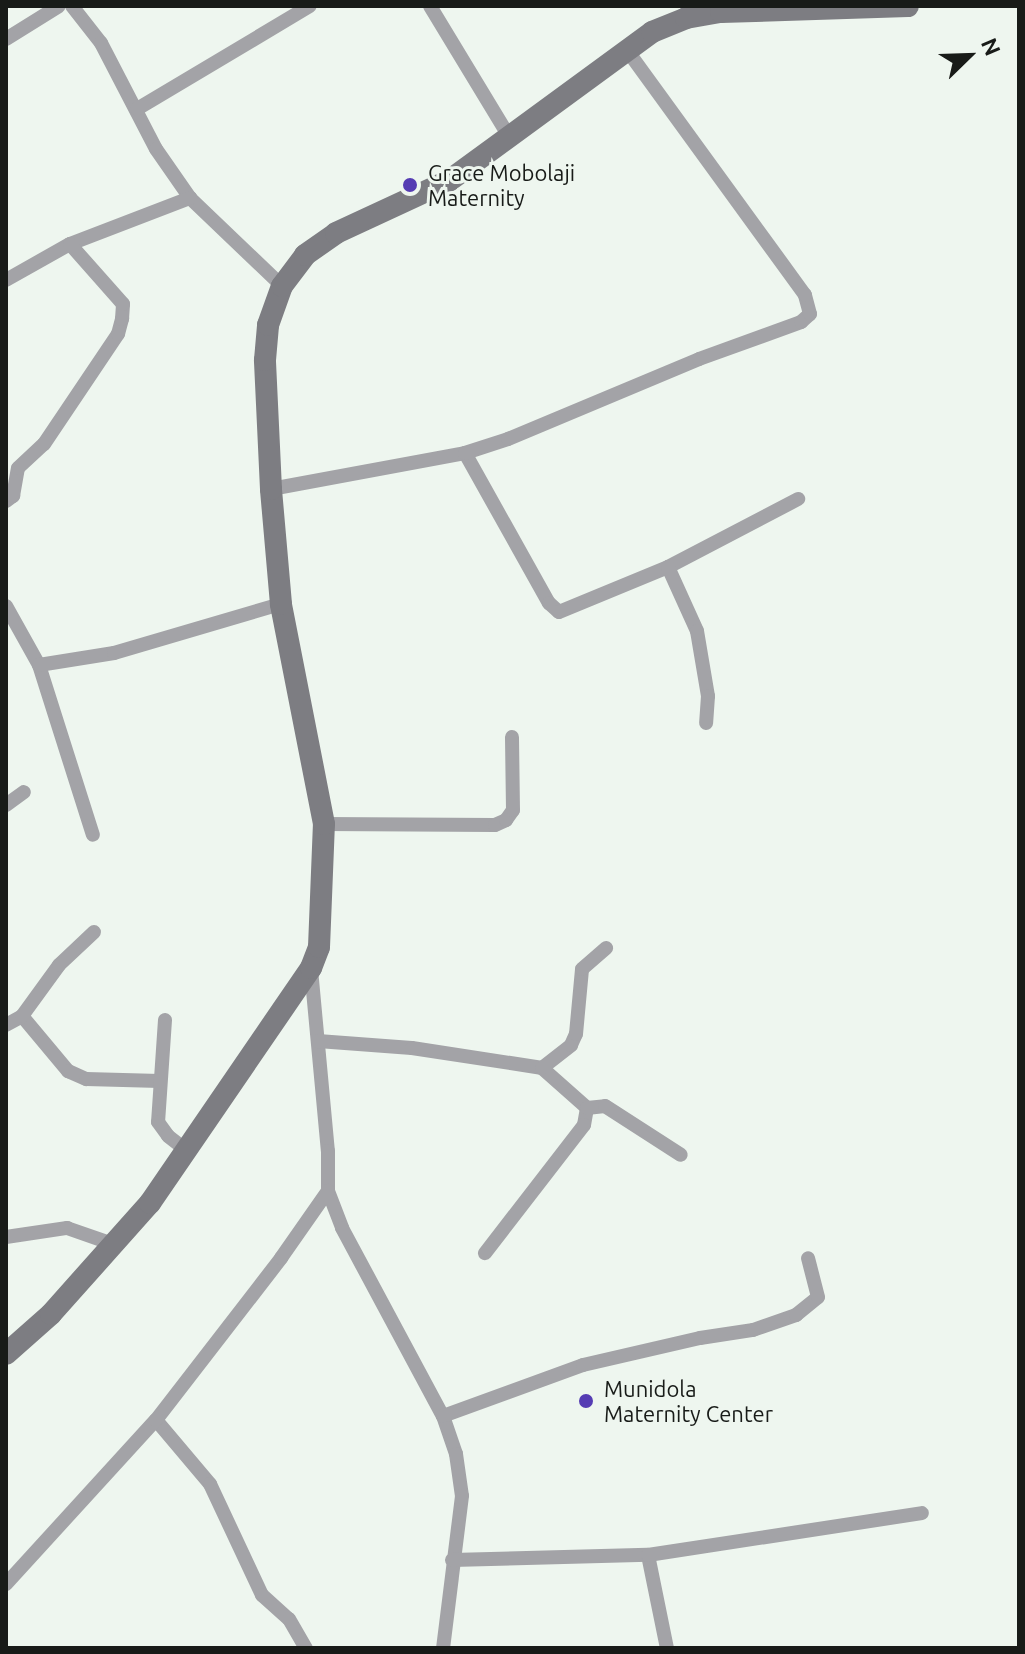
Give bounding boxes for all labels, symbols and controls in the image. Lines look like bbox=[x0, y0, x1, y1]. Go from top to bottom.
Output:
north arrow bbox=[929, 16, 1009, 96]
text: N bbox=[977, 34, 1006, 59]
place label: Grace Mobolaji Maternity bbox=[428, 159, 575, 210]
marker: Grace Mobolaji Maternity bbox=[399, 174, 421, 196]
place label: Munidola Maternity Center bbox=[604, 1375, 773, 1426]
marker: Munidola Maternity Center bbox=[575, 1390, 597, 1412]

